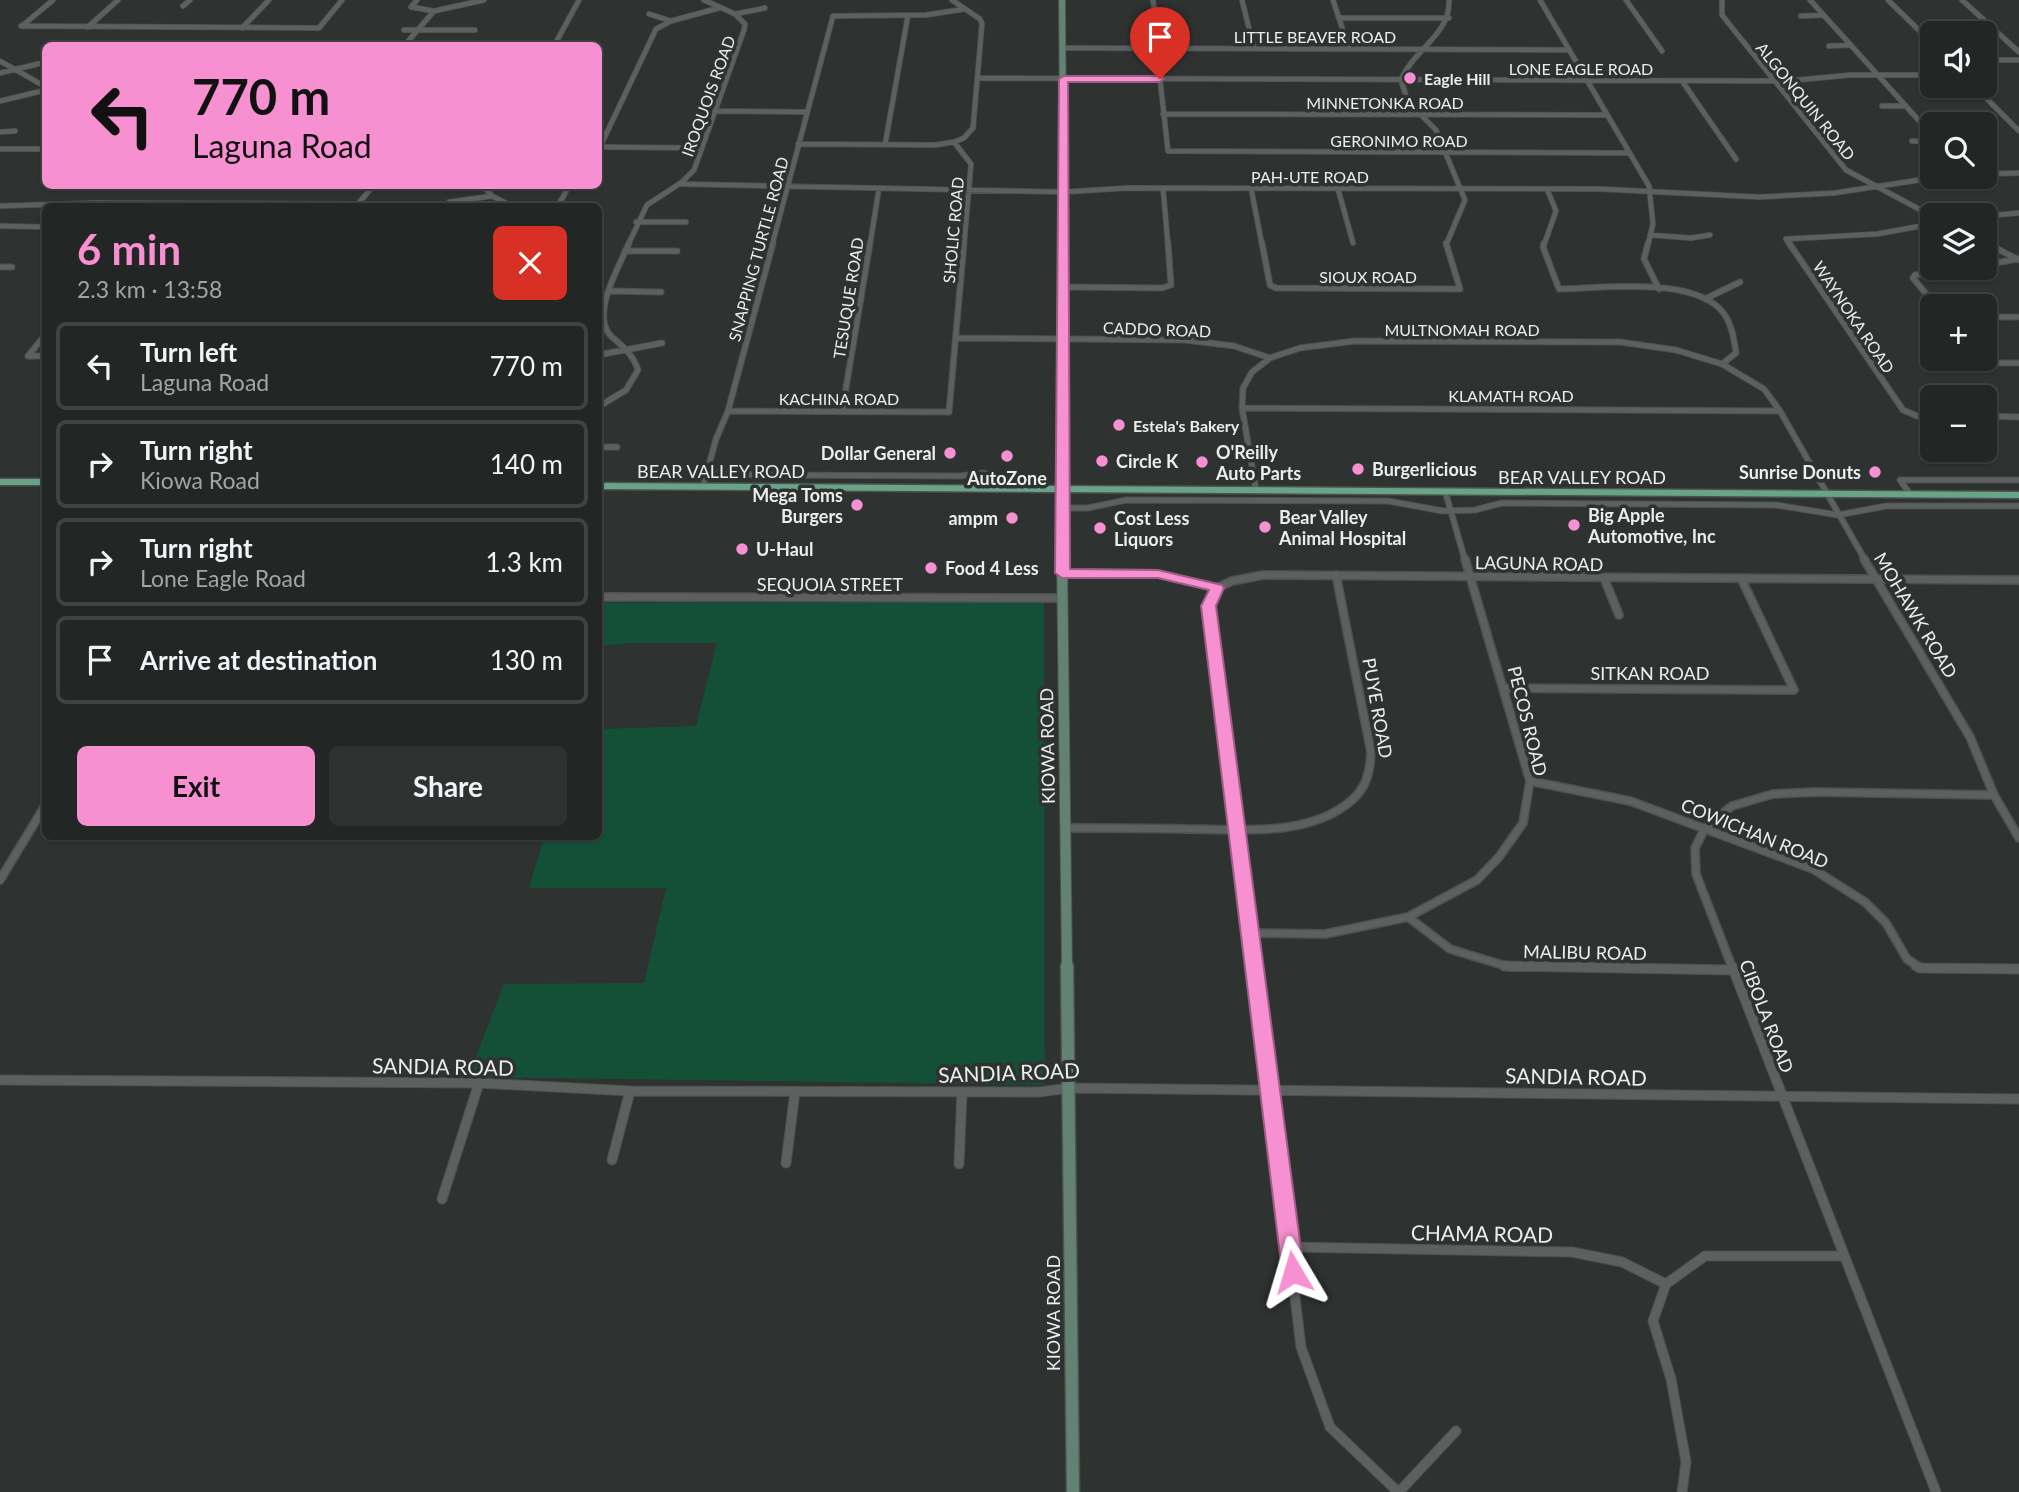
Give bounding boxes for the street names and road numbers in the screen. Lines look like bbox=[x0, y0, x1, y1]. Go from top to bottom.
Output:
street label: LITTLE BEAVER ROAD bbox=[1234, 27, 1396, 46]
street label: IROQUOIS ROAD bbox=[677, 33, 739, 159]
street label: ALGONQUIN ROAD bbox=[1753, 38, 1859, 164]
street label: LONE EAGLE ROAD bbox=[1509, 59, 1653, 78]
street label: MINNETONKA ROAD bbox=[1306, 93, 1464, 112]
street label: GERONIMO ROAD bbox=[1330, 131, 1468, 150]
street label: SNAPPING TURTLE ROAD bbox=[724, 155, 792, 343]
street label: PAH-UTE ROAD bbox=[1251, 167, 1369, 186]
street label: SHOLIC ROAD bbox=[939, 176, 967, 284]
street label: TESUQUE ROAD bbox=[829, 236, 867, 360]
street label: WAYNOKA ROAD bbox=[1809, 257, 1899, 377]
street label: SIOUX ROAD bbox=[1319, 267, 1417, 286]
street label: CADDO ROAD bbox=[1103, 318, 1211, 340]
street label: MULTNOMAH ROAD bbox=[1384, 320, 1540, 339]
street label: KLAMATH ROAD bbox=[1448, 386, 1574, 405]
street label: KACHINA ROAD bbox=[779, 389, 899, 408]
street label: BEAR VALLEY ROAD bbox=[637, 460, 805, 482]
street label: BEAR VALLEY ROAD bbox=[1498, 466, 1666, 488]
street label: MOHAWK ROAD bbox=[1870, 548, 1962, 682]
street label: LAGUNA ROAD bbox=[1475, 551, 1603, 575]
street label: SEQUOIA STREET bbox=[757, 573, 903, 595]
street label: PUYE ROAD bbox=[1358, 656, 1398, 760]
street label: SITKAN ROAD bbox=[1591, 662, 1710, 684]
street label: PECOS ROAD bbox=[1504, 664, 1552, 778]
street label: KIOWA ROAD bbox=[1035, 688, 1059, 804]
street label: COWICHAN ROAD bbox=[1678, 793, 1832, 873]
street label: MALIBU ROAD bbox=[1523, 940, 1647, 964]
street label: CIBOLA ROAD bbox=[1735, 956, 1799, 1076]
street label: SANDIA ROAD bbox=[372, 1052, 514, 1080]
street label: SANDIA ROAD bbox=[938, 1057, 1080, 1087]
street label: SANDIA ROAD bbox=[1505, 1062, 1647, 1090]
street label: CHAMA ROAD bbox=[1411, 1219, 1553, 1247]
street label: KIOWA ROAD bbox=[1042, 1255, 1064, 1371]

